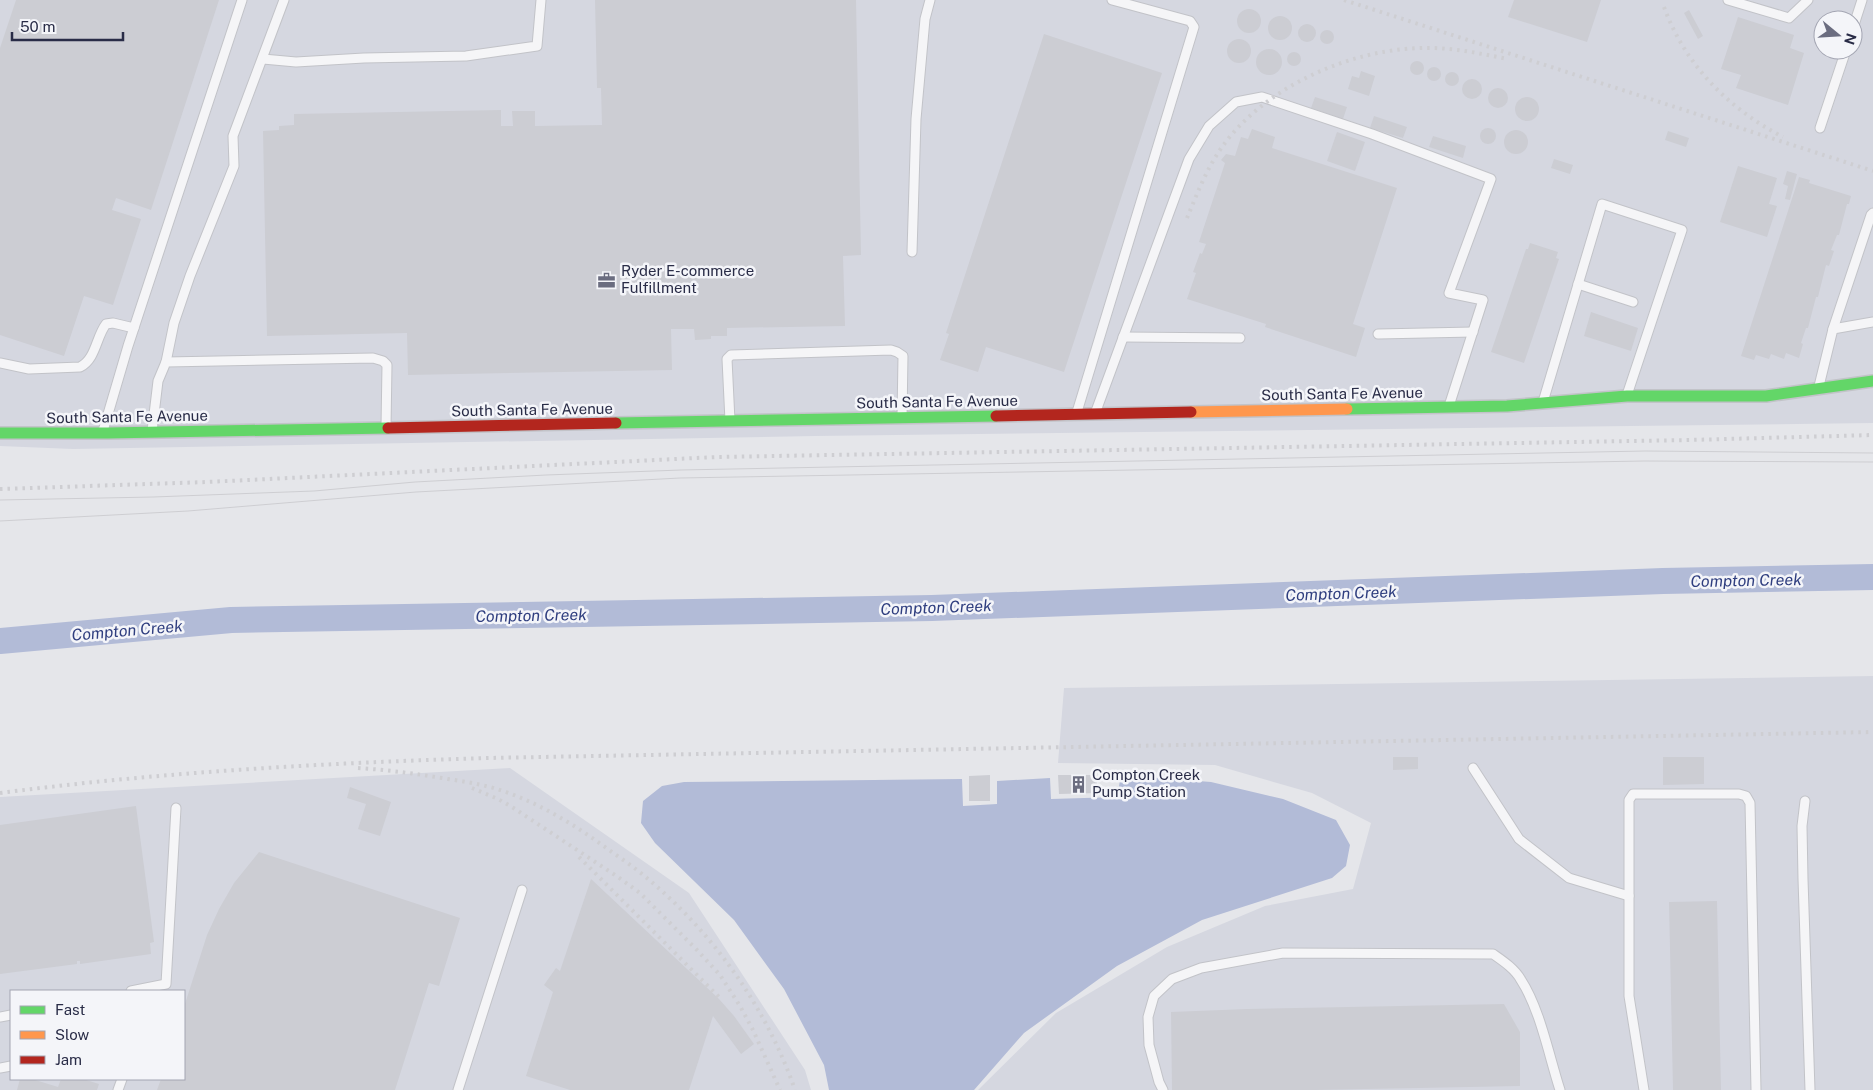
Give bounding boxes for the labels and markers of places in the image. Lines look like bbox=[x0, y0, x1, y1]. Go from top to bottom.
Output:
place label: Ryder E-commerce Fulfillment bbox=[621, 262, 754, 296]
office icon: Ryder E-commerce Fulfillment bbox=[597, 270, 617, 290]
place label: Compton Creek Pump Station bbox=[1092, 766, 1200, 800]
building icon: Compton Creek Pump Station bbox=[1068, 774, 1088, 794]

